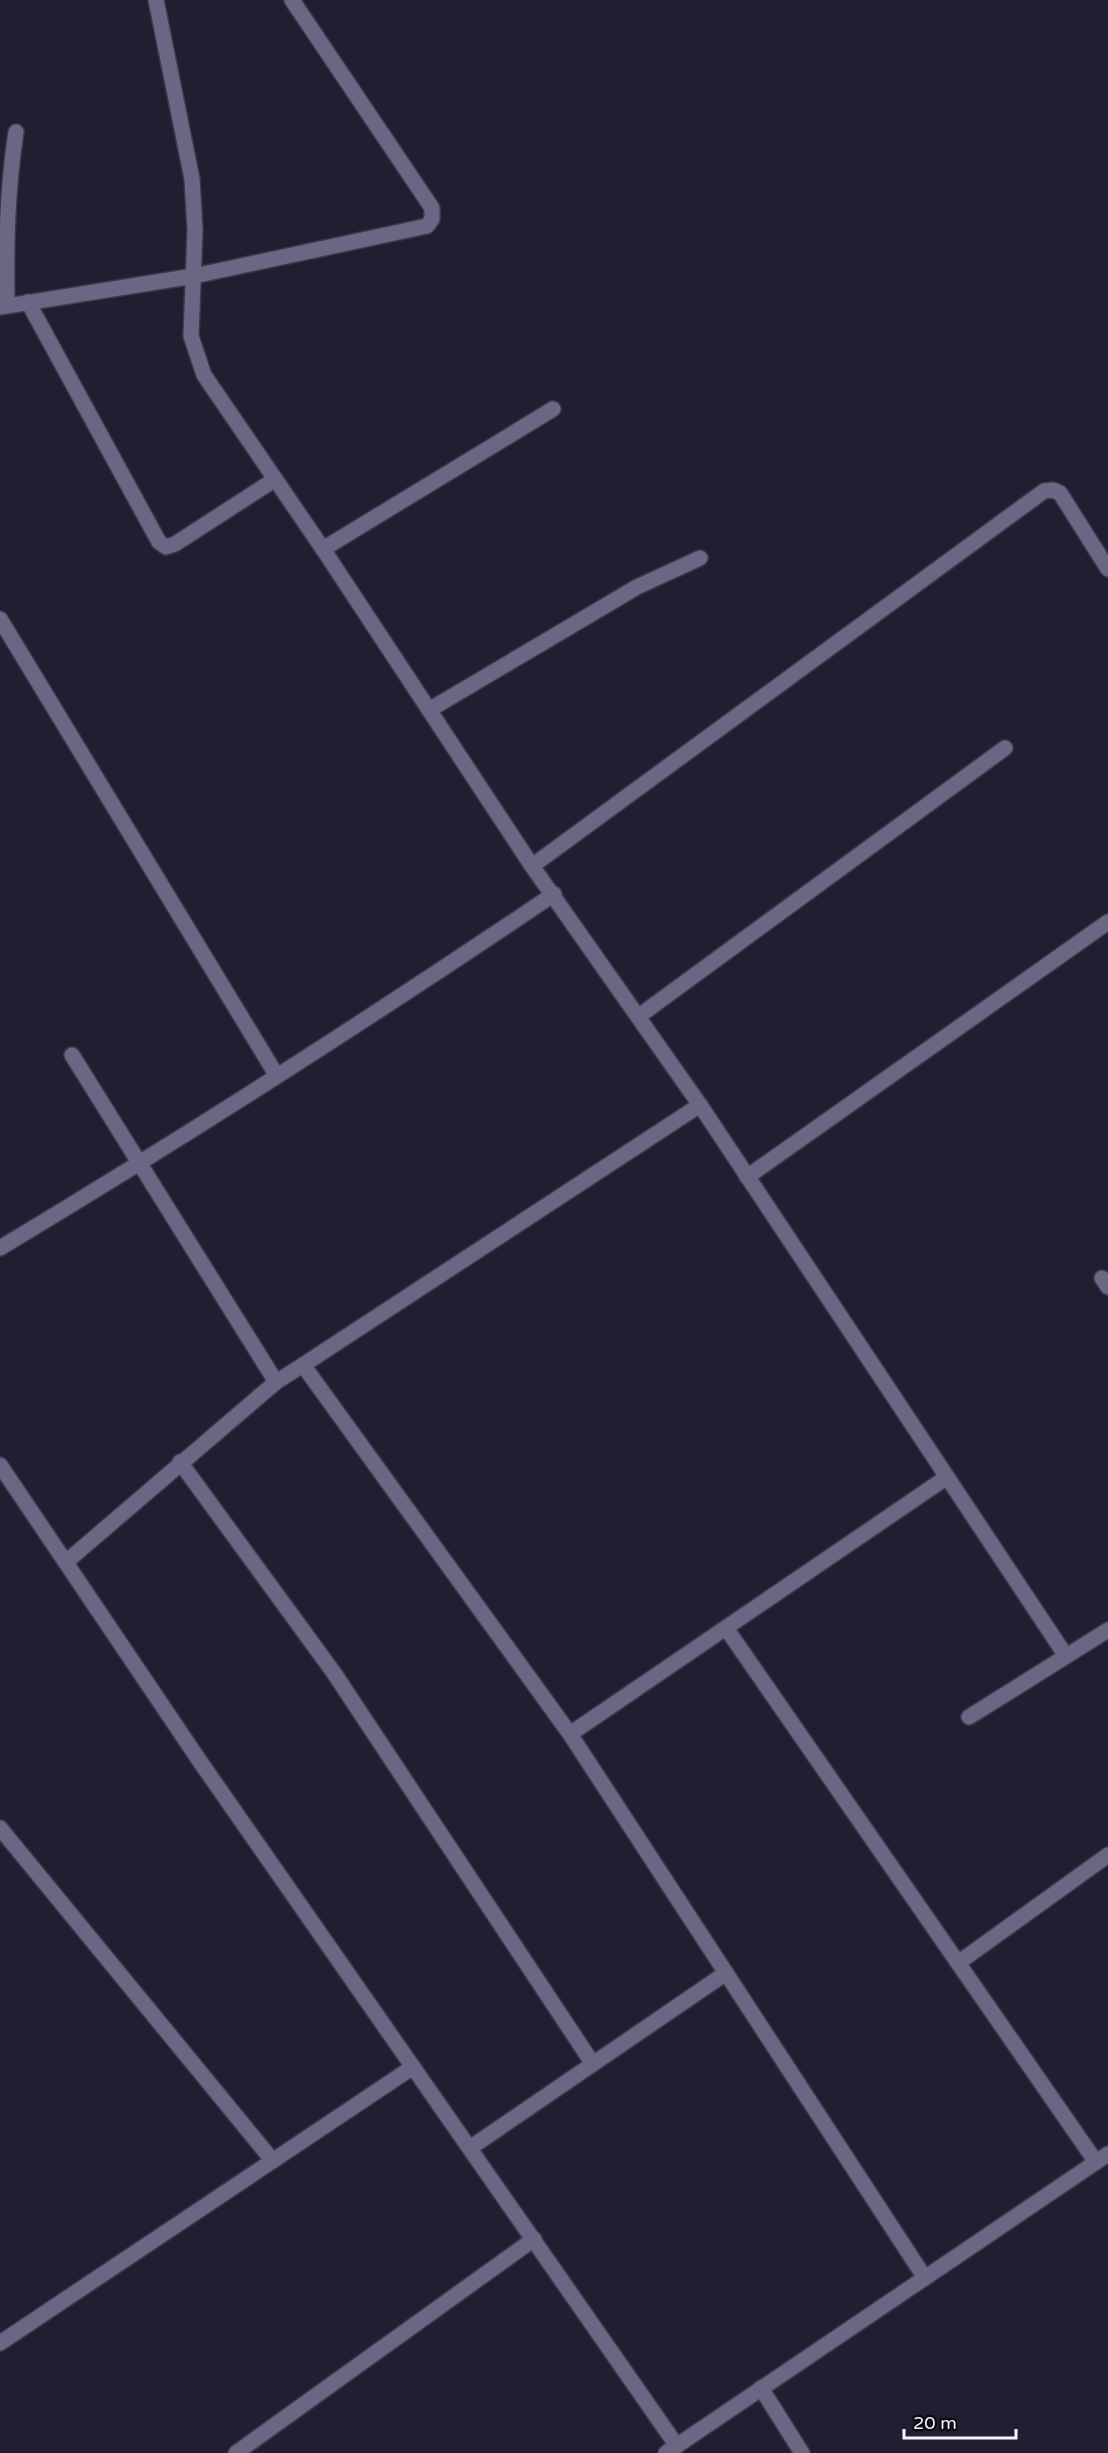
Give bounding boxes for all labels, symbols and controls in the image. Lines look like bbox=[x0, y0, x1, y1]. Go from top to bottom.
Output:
scale bar bbox=[904, 2402, 1016, 2440]
text: 20 m bbox=[913, 2412, 957, 2434]

